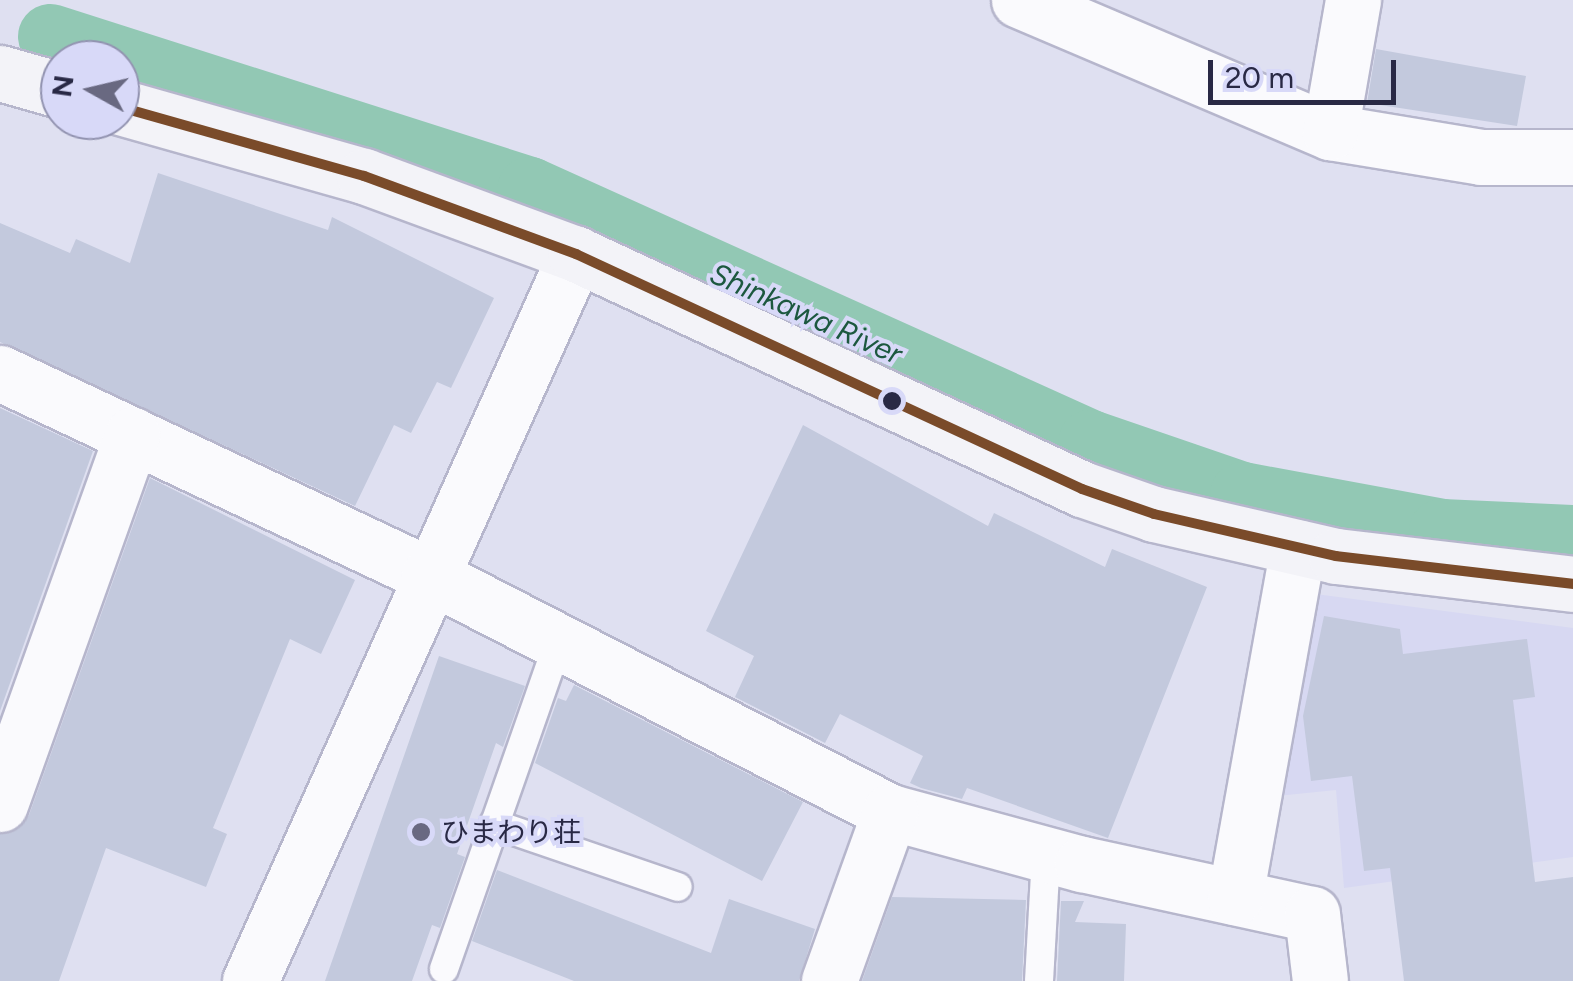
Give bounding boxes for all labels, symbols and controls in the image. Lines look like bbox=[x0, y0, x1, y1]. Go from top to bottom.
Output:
north arrow bbox=[40, 40, 140, 140]
scale bar bbox=[1213, 40, 1400, 102]
text: 20 m bbox=[1225, 59, 1294, 96]
text: N bbox=[44, 73, 81, 99]
water label: Shinkawa River bbox=[704, 256, 908, 372]
unlabelled marker bbox=[882, 391, 902, 411]
place label: ひまわり荘 bbox=[441, 815, 581, 849]
marker: ひまわり荘 bbox=[410, 821, 432, 843]

